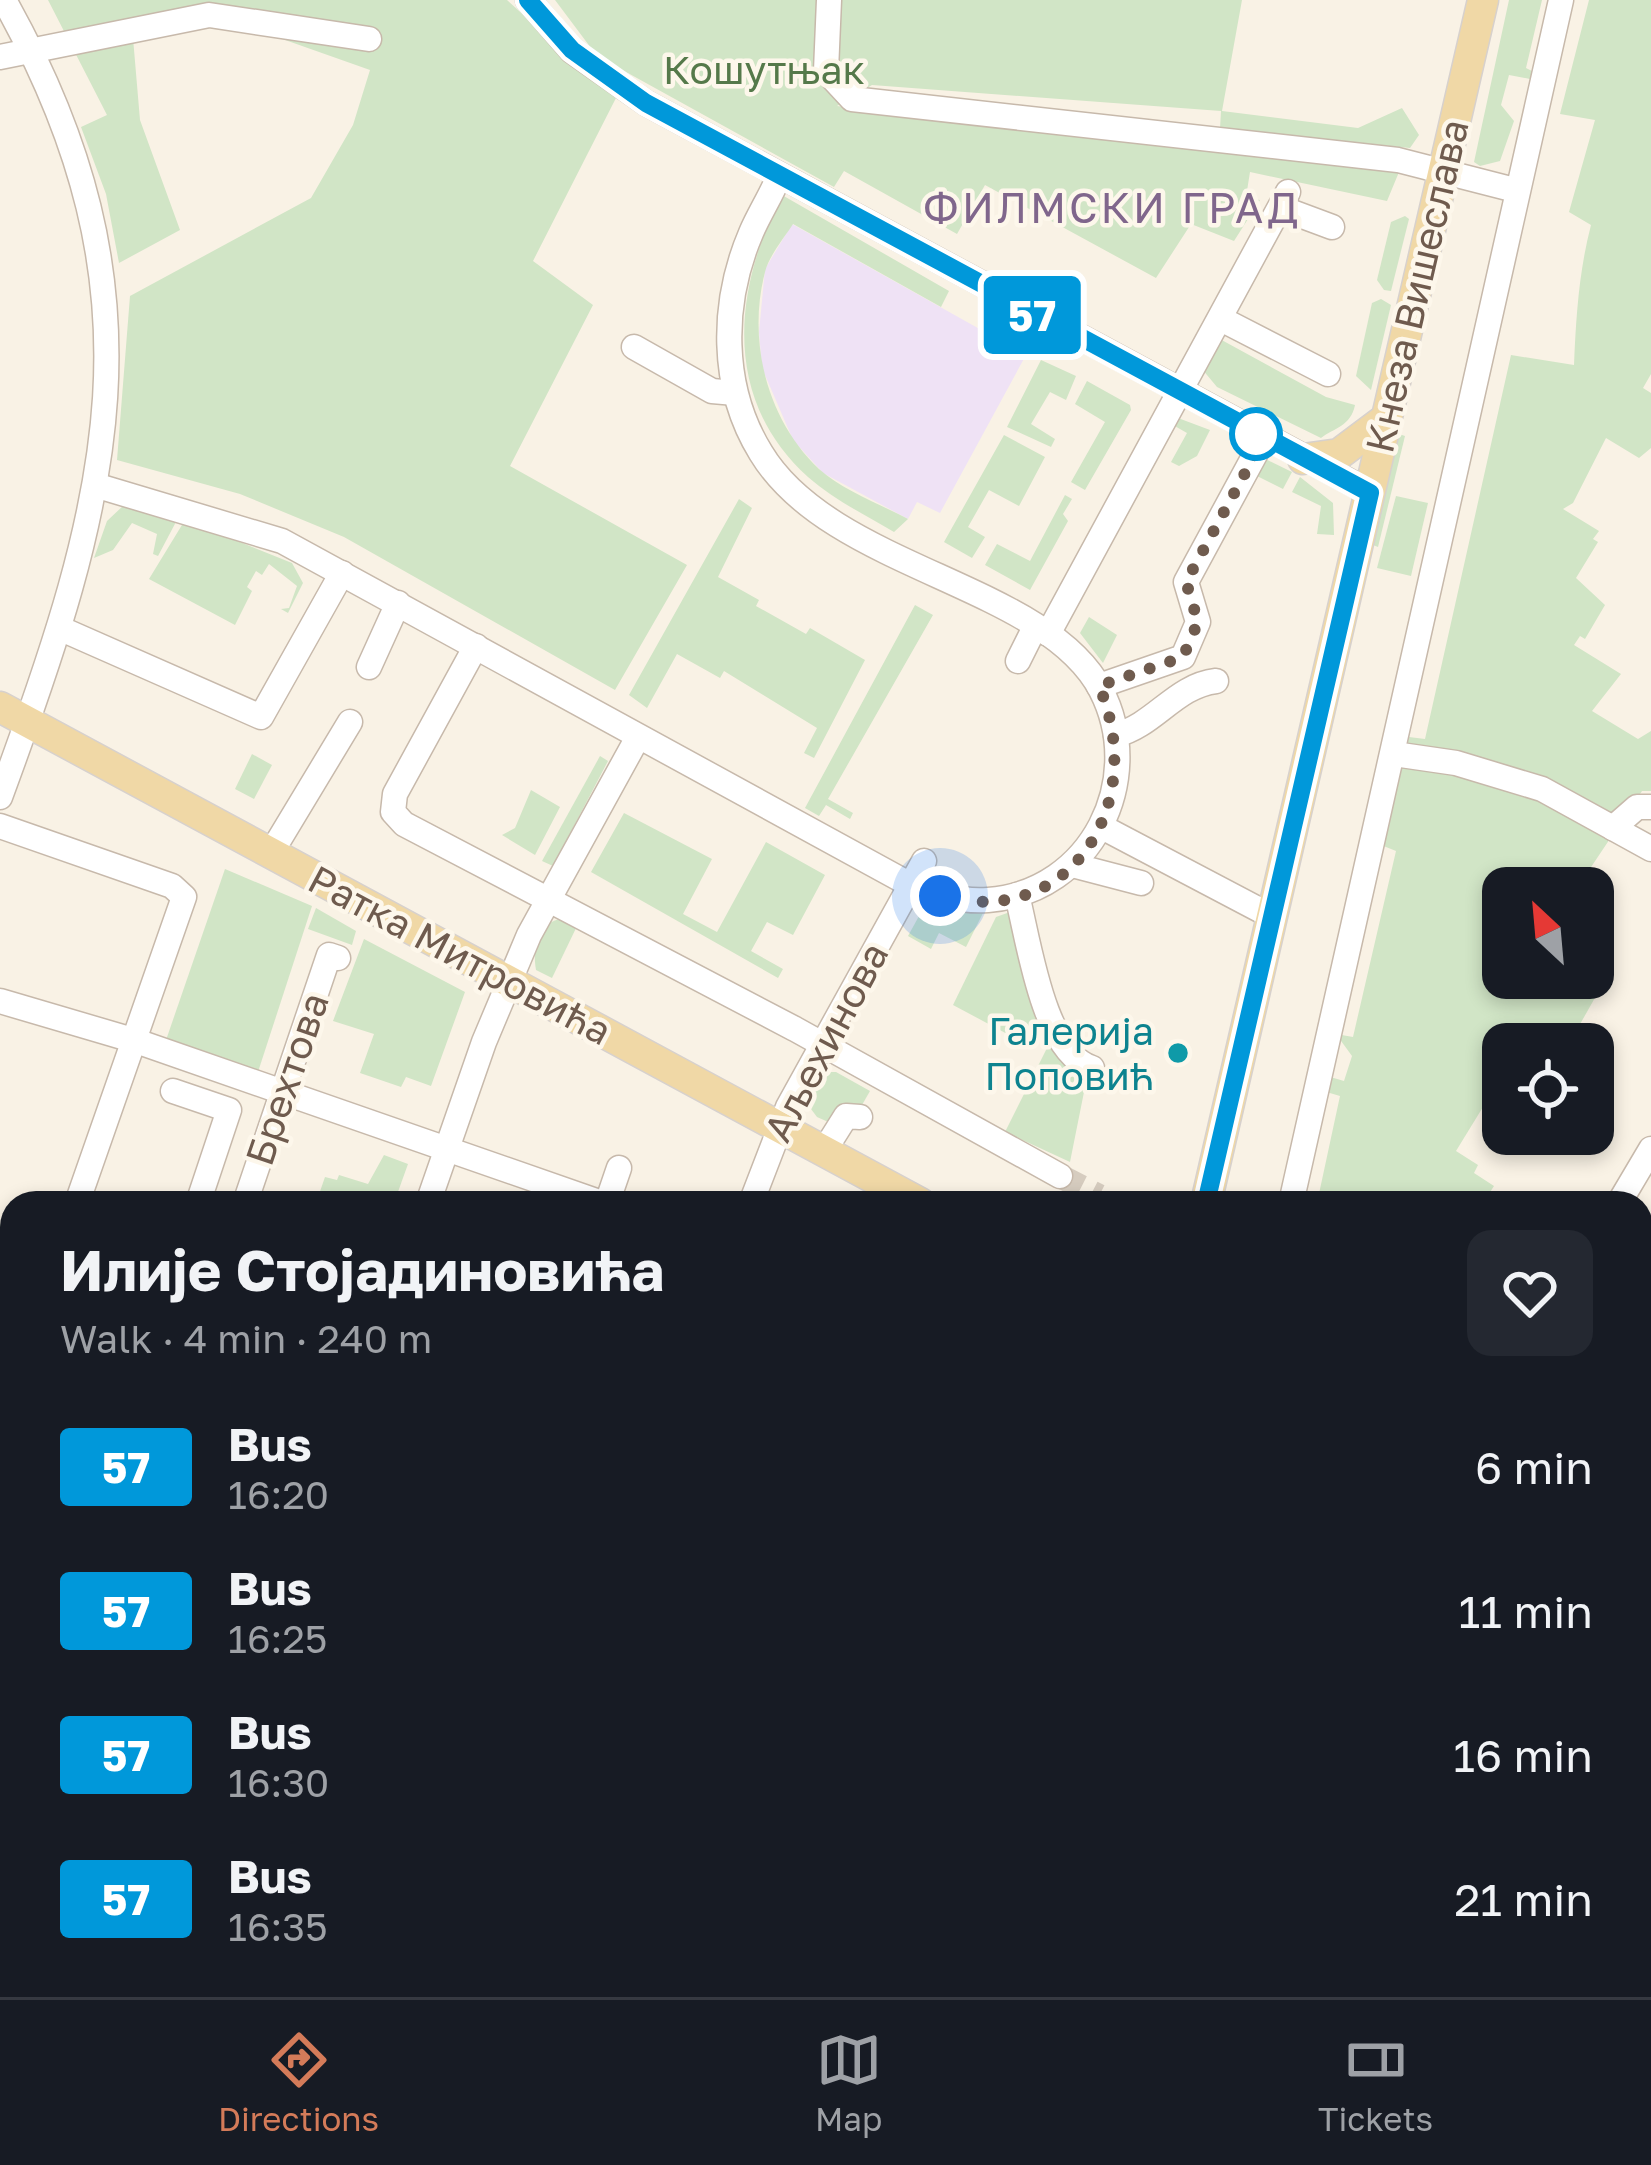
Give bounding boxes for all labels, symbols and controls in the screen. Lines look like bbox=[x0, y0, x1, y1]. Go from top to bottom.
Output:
park label: Кошутњак bbox=[663, 46, 865, 93]
street label: Кнеза Вишеслава bbox=[1355, 115, 1478, 457]
district label: ФИЛМСКИ ГРАД bbox=[923, 182, 1301, 232]
line badge: 57 bbox=[978, 276, 1086, 354]
text: 57 bbox=[1008, 290, 1056, 340]
unlabelled marker bbox=[1231, 409, 1281, 459]
street label: Ратка Митровића bbox=[301, 855, 620, 1054]
your location bbox=[910, 866, 970, 926]
north arrow bbox=[1482, 867, 1614, 999]
map controls bbox=[1482, 867, 1614, 1155]
street label: Аљехинова bbox=[754, 934, 898, 1149]
street label: Брехтова bbox=[235, 986, 338, 1171]
place label: Галерија Поповић bbox=[985, 1007, 1154, 1099]
button: locate bbox=[1482, 1023, 1614, 1155]
marker: Галерија Поповић bbox=[1165, 1040, 1191, 1066]
button: heart bbox=[1467, 1230, 1593, 1356]
text: Илије Стојадиновића bbox=[60, 1235, 664, 1304]
text: Walk · 4 min · 240 m bbox=[60, 1315, 432, 1362]
text: Bus bbox=[228, 1417, 312, 1471]
text: 6 min bbox=[1475, 1440, 1593, 1494]
text: 57 bbox=[102, 1442, 150, 1492]
text: 16:20 bbox=[228, 1471, 329, 1518]
text: Bus bbox=[228, 1561, 312, 1615]
text: 11 min bbox=[1459, 1584, 1593, 1638]
text: 57 bbox=[102, 1586, 150, 1636]
text: 16:25 bbox=[228, 1615, 327, 1662]
text: Bus bbox=[228, 1705, 312, 1759]
text: 16 min bbox=[1453, 1728, 1593, 1782]
text: 57 bbox=[102, 1730, 150, 1780]
text: 16:30 bbox=[228, 1759, 329, 1806]
text: Bus bbox=[228, 1849, 312, 1903]
text: 21 min bbox=[1454, 1872, 1593, 1926]
text: 57 bbox=[102, 1874, 150, 1924]
text: 16:35 bbox=[228, 1903, 328, 1950]
tab: Directions bbox=[218, 2027, 379, 2138]
tab: Map bbox=[815, 2027, 882, 2138]
tab: Tickets bbox=[1318, 2027, 1433, 2138]

